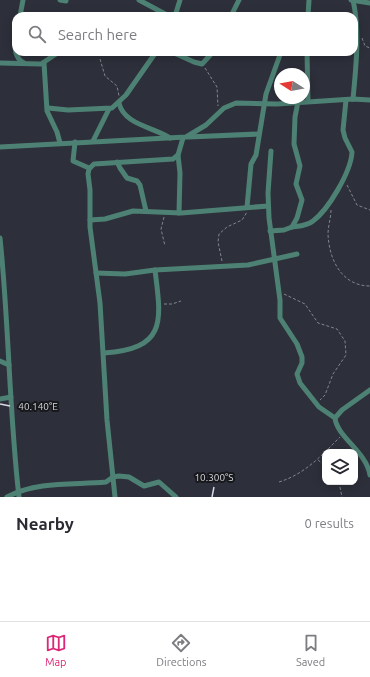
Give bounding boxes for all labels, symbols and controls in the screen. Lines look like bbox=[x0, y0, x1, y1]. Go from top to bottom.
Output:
search box bbox=[12, 12, 358, 56]
icon: search bbox=[26, 23, 48, 45]
text: Search here bbox=[58, 26, 137, 43]
north arrow bbox=[274, 68, 310, 104]
text: 40.140°E bbox=[18, 401, 58, 412]
map controls bbox=[322, 449, 358, 485]
button: layers bbox=[322, 449, 358, 485]
text: 10.300°S bbox=[194, 472, 234, 483]
text: Nearby bbox=[16, 514, 74, 533]
text: 0 results bbox=[304, 516, 354, 530]
tab: Map bbox=[45, 632, 67, 668]
tab: Directions bbox=[156, 632, 206, 668]
tab: Saved bbox=[296, 632, 325, 668]

